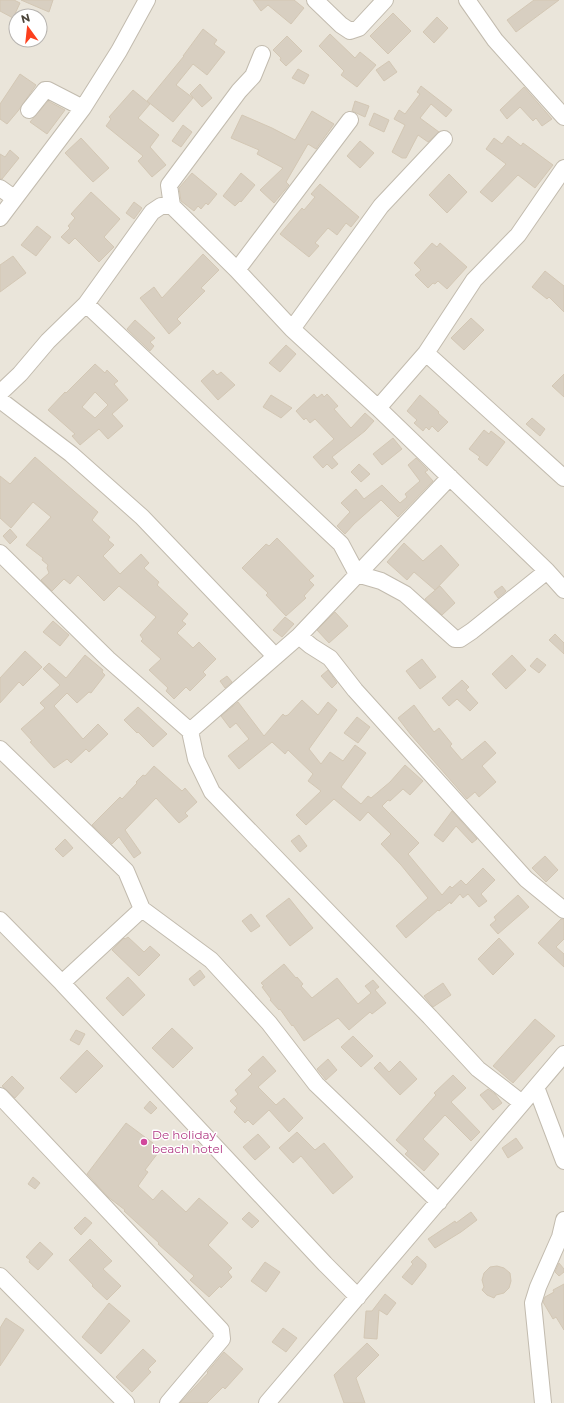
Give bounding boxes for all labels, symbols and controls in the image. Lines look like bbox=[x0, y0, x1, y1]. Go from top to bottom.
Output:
north arrow bbox=[8, 8, 48, 48]
text: N bbox=[19, 10, 32, 26]
place label: De holiday beach hotel bbox=[152, 1127, 223, 1156]
marker: De holiday beach hotel bbox=[139, 1137, 149, 1147]

